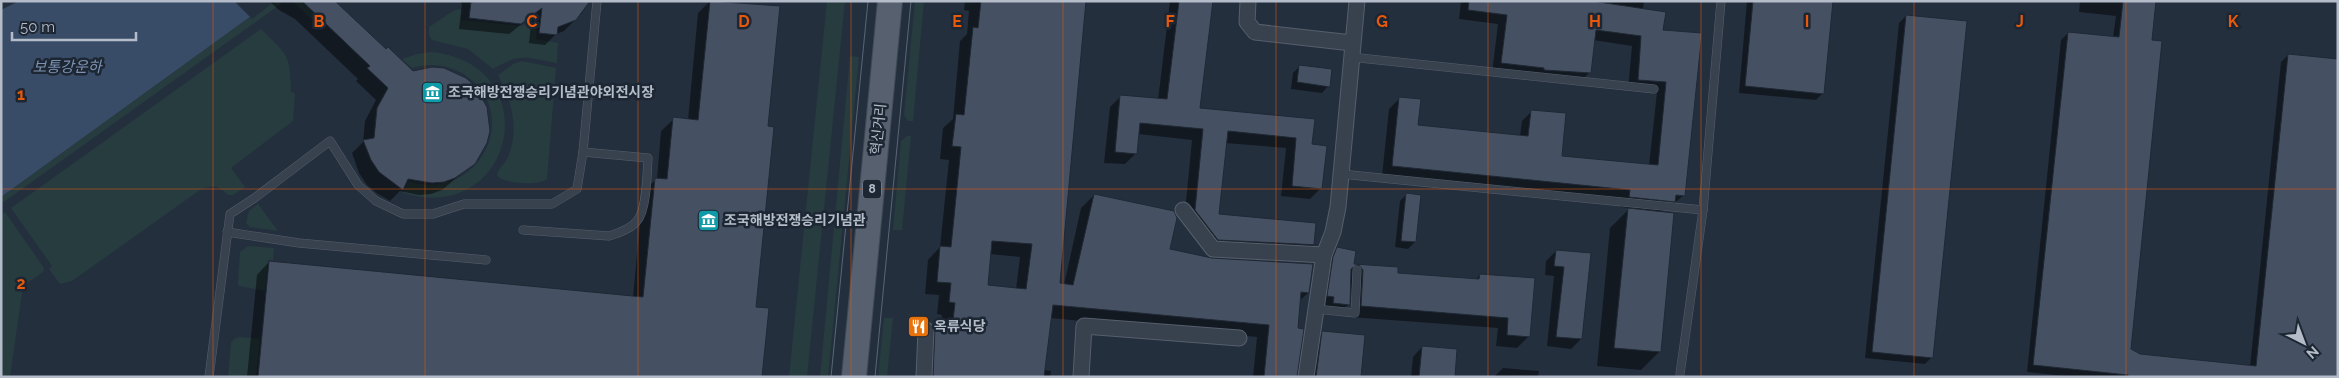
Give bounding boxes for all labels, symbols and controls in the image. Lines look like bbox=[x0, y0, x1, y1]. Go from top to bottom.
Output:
scale bar bbox=[12, 10, 136, 42]
text: B bbox=[314, 12, 325, 31]
text: C bbox=[527, 12, 538, 31]
text: D bbox=[738, 12, 750, 31]
text: E bbox=[952, 12, 962, 31]
text: F bbox=[1165, 12, 1175, 31]
text: G bbox=[1376, 12, 1388, 31]
text: H bbox=[1589, 12, 1601, 31]
text: I bbox=[1805, 12, 1809, 31]
text: J bbox=[2016, 12, 2024, 31]
text: K bbox=[2228, 12, 2239, 31]
text: 50 m bbox=[20, 18, 55, 36]
water label: 보통강운하 bbox=[32, 58, 104, 76]
museum icon: 조국해방전쟁승리기념관야외전시장 bbox=[420, 80, 444, 104]
place label: 조국해방전쟁승리기념관야외전시장 bbox=[448, 84, 654, 100]
text: 1 bbox=[17, 85, 25, 104]
street label: 혁신거리 bbox=[867, 103, 889, 155]
road number: 8 bbox=[863, 180, 881, 198]
museum icon: 조국해방전쟁승리기념관 bbox=[696, 208, 720, 232]
place label: 조국해방전쟁승리기념관 bbox=[724, 212, 866, 228]
text: 2 bbox=[16, 274, 26, 293]
restaurant icon: 옥류식당 bbox=[906, 314, 930, 338]
place label: 옥류식당 bbox=[934, 318, 986, 334]
north arrow bbox=[2279, 318, 2329, 368]
text: N bbox=[2303, 343, 2322, 362]

